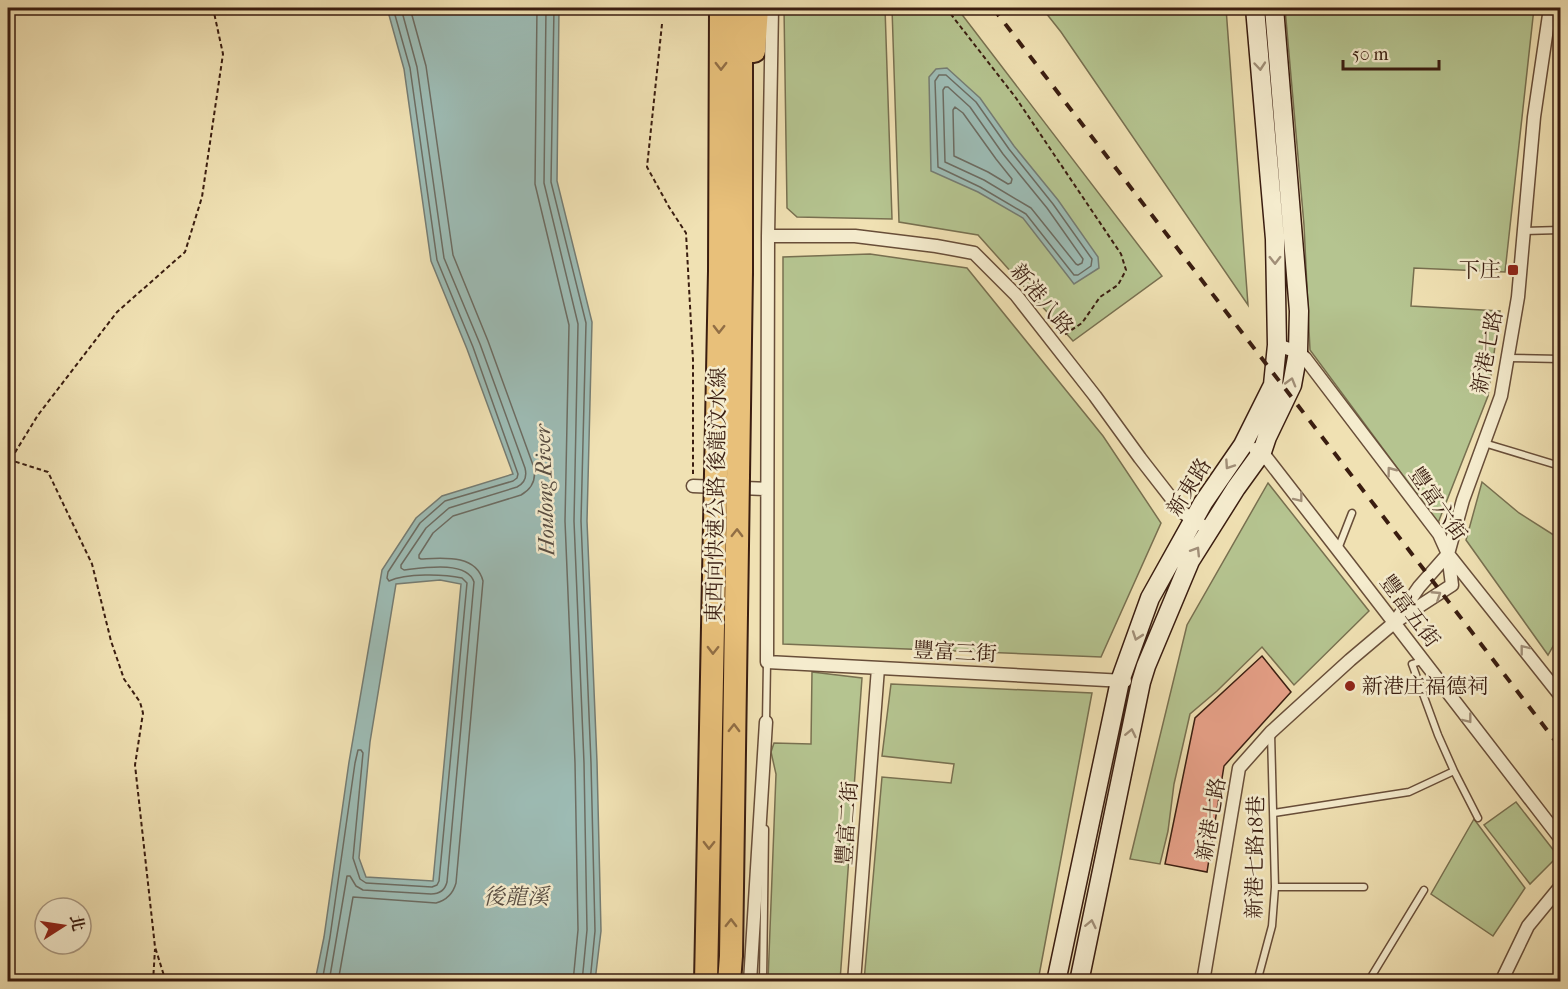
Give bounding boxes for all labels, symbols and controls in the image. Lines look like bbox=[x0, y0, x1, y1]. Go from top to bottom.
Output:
scale bar bbox=[1343, 33, 1439, 71]
text: 50 m bbox=[1352, 44, 1389, 65]
one-way arrow bbox=[715, 61, 727, 70]
one-way arrow bbox=[1253, 61, 1266, 70]
one-way arrow bbox=[1269, 256, 1282, 265]
place label: 下庄 bbox=[1459, 258, 1501, 282]
street label: 新港八路 bbox=[1006, 259, 1078, 339]
marker: 下庄 bbox=[1506, 263, 1520, 277]
street label: 新港七路 bbox=[1467, 308, 1507, 396]
one-way arrow bbox=[713, 325, 725, 334]
street label: 東西向快速公路 後龍汶水線 bbox=[702, 367, 730, 623]
one-way arrow bbox=[1284, 377, 1296, 388]
water label: Houlong River bbox=[530, 422, 560, 557]
street label: 新東路 bbox=[1162, 454, 1216, 520]
one-way arrow bbox=[1226, 458, 1237, 469]
street label: 豐富六街 bbox=[1404, 463, 1472, 545]
one-way arrow bbox=[1387, 467, 1398, 478]
one-way arrow bbox=[1291, 492, 1302, 503]
one-way arrow bbox=[731, 529, 743, 538]
one-way arrow bbox=[1189, 547, 1201, 557]
street label: 豐富五街 bbox=[1375, 570, 1445, 652]
one-way arrow bbox=[1431, 591, 1442, 602]
one-way arrow bbox=[1132, 630, 1145, 641]
street label: 豐富三街 bbox=[912, 638, 998, 666]
one-way arrow bbox=[1521, 645, 1532, 656]
one-way arrow bbox=[706, 646, 719, 655]
place label: 新港庄福德祠 bbox=[1362, 674, 1488, 698]
marker: 新港庄福德祠 bbox=[1343, 679, 1357, 693]
one-way arrow bbox=[1461, 713, 1472, 724]
one-way arrow bbox=[728, 724, 740, 733]
one-way arrow bbox=[1123, 729, 1136, 739]
street label: 新港七路 bbox=[1192, 776, 1230, 862]
street label: 豐富二街 bbox=[832, 780, 862, 866]
street label: 新港七路18巷 bbox=[1242, 795, 1268, 919]
one-way arrow bbox=[703, 841, 715, 850]
water label: 後龍溪 bbox=[483, 884, 551, 910]
north arrow bbox=[33, 896, 93, 956]
text: 北 bbox=[66, 913, 88, 933]
one-way arrow bbox=[725, 919, 738, 928]
one-way arrow bbox=[1083, 920, 1096, 930]

